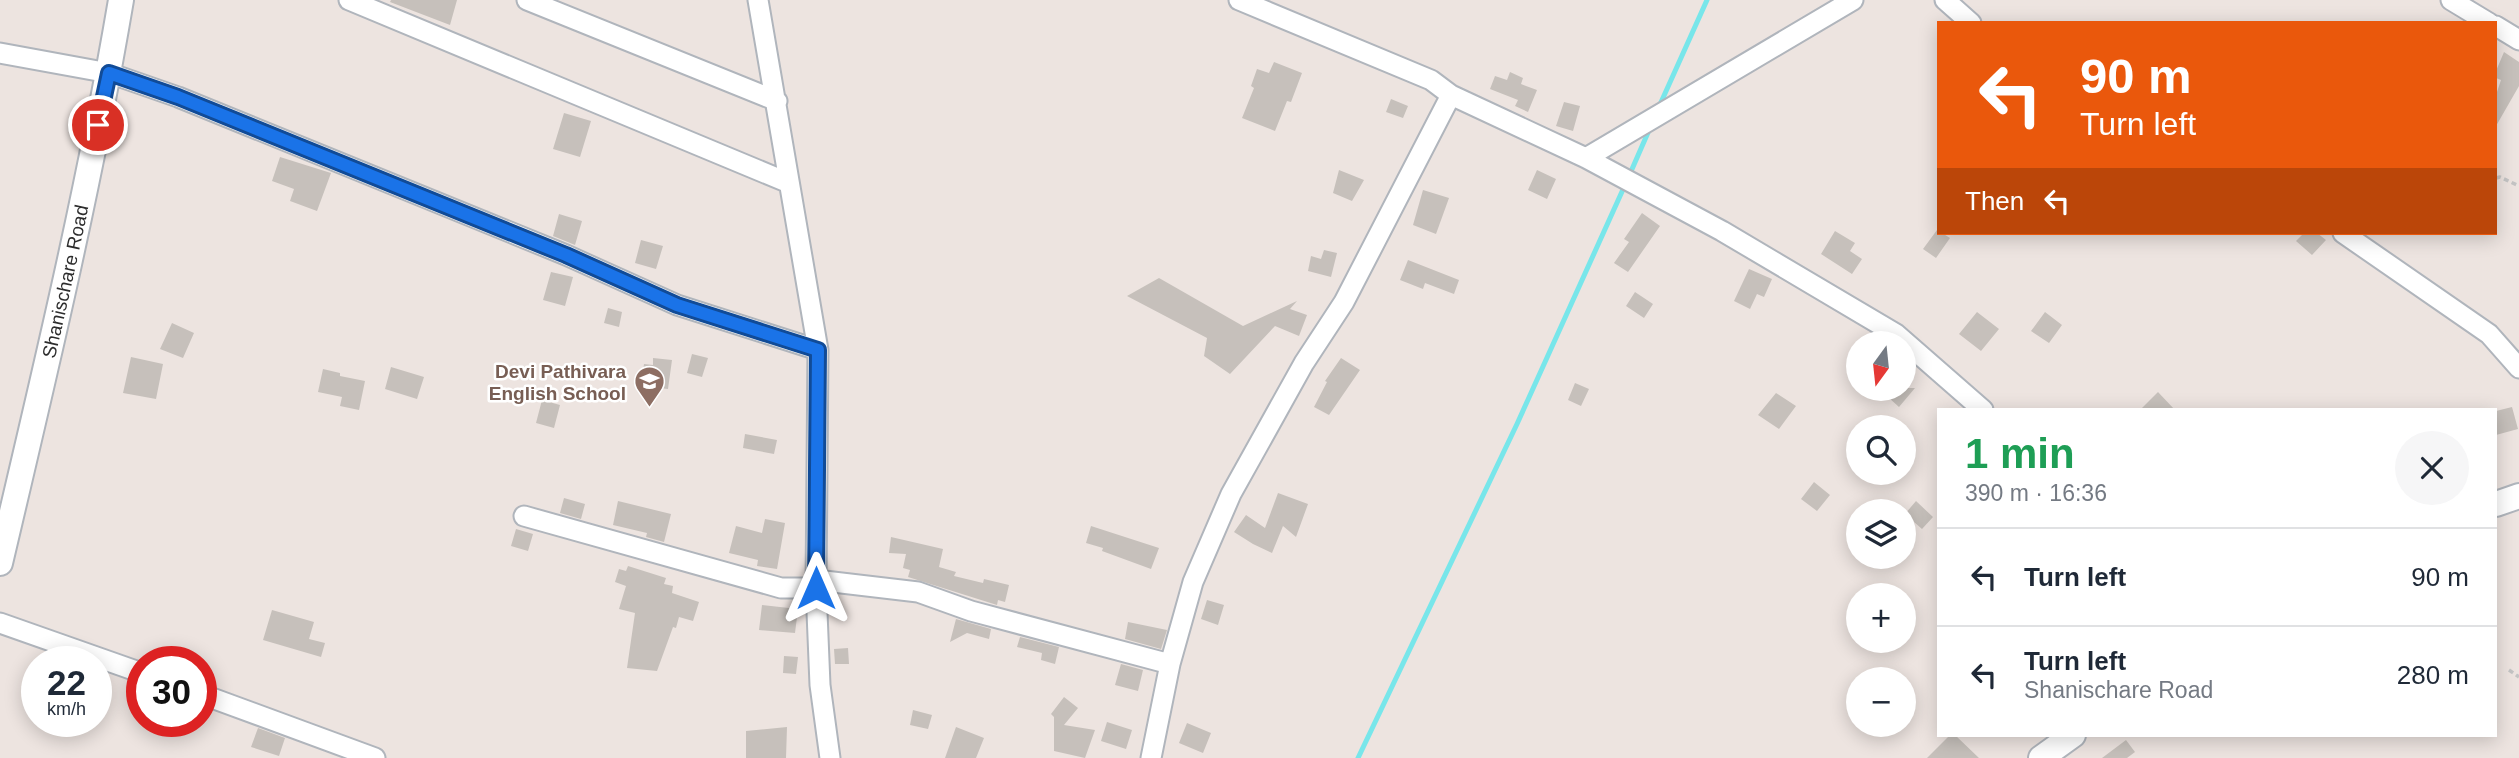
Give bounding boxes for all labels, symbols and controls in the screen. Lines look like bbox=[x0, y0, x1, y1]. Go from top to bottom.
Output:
icon: left bbox=[1965, 49, 2056, 140]
text: 90 m bbox=[2080, 49, 2192, 103]
pin bbox=[68, 95, 128, 155]
icon: arrive bbox=[79, 106, 117, 144]
text: Turn left bbox=[2080, 106, 2196, 142]
icon: left bbox=[2038, 182, 2076, 220]
text: Then bbox=[1965, 186, 2024, 216]
street label: Shanischare Road bbox=[38, 203, 92, 360]
north arrow bbox=[1846, 331, 1916, 401]
map controls bbox=[1846, 331, 1916, 737]
place label: Devi Pathivara English School bbox=[489, 361, 626, 404]
school or university icon: Devi Pathivara English School bbox=[632, 365, 666, 409]
button: search bbox=[1846, 415, 1916, 485]
text: 1 min bbox=[1965, 430, 2075, 477]
button: close bbox=[2395, 431, 2469, 505]
text: 390 m · 16:36 bbox=[1965, 480, 2107, 506]
button: layers bbox=[1846, 499, 1916, 569]
position arrow bbox=[779, 551, 853, 625]
icon: left bbox=[1965, 558, 2003, 596]
text: Turn left bbox=[2024, 562, 2126, 592]
text: 90 m bbox=[2411, 562, 2469, 592]
button: + bbox=[1846, 583, 1916, 653]
speed limit sign: 30 bbox=[126, 646, 217, 737]
text: Turn left bbox=[2024, 646, 2126, 676]
icon: left bbox=[1965, 656, 2003, 694]
text: 280 m bbox=[2397, 660, 2469, 690]
text: 22 bbox=[47, 663, 86, 702]
button: − bbox=[1846, 667, 1916, 737]
text: Shanischare Road bbox=[2024, 677, 2213, 703]
text: km/h bbox=[47, 699, 86, 719]

